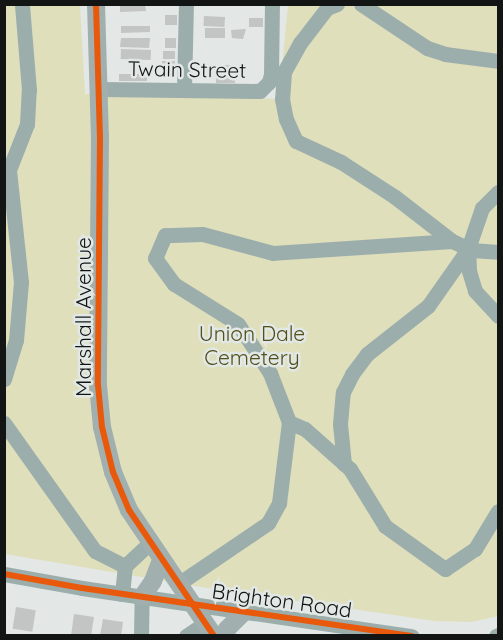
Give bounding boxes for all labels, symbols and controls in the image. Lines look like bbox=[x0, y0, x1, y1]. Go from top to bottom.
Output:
street label: Twain Street bbox=[128, 55, 246, 83]
street label: Marshall Avenue bbox=[70, 237, 96, 397]
park label: Union Dale Cemetery bbox=[199, 320, 305, 370]
street label: Brighton Road bbox=[210, 578, 354, 622]

